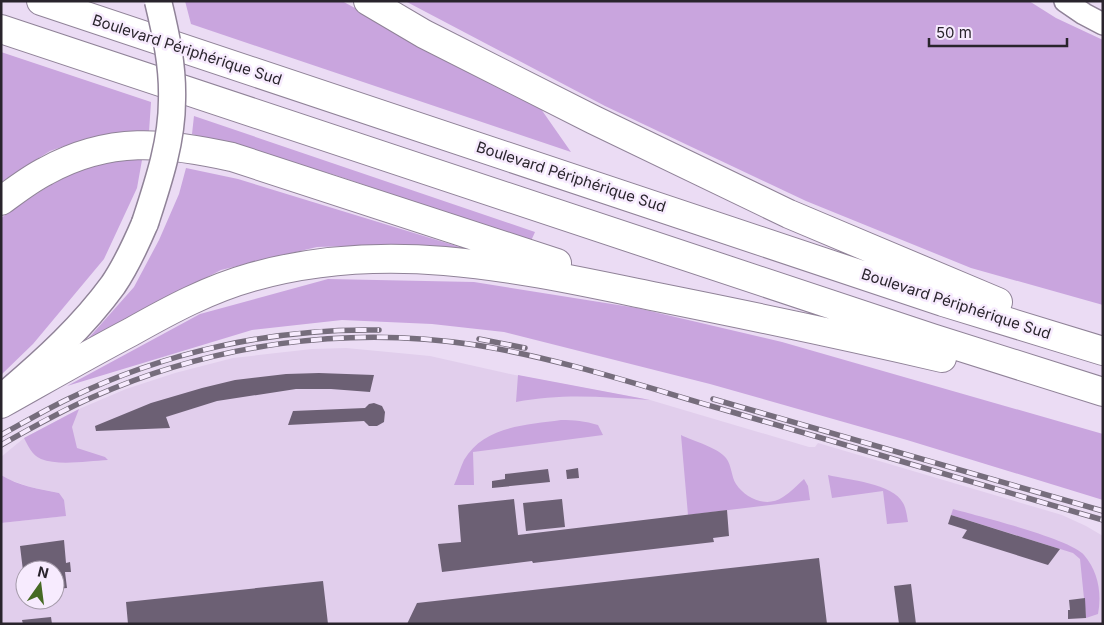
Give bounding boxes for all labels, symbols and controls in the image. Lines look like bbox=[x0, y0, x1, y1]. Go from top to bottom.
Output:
street label: Boulevard Périphérique Sud bbox=[90, 10, 284, 89]
scale bar bbox=[929, 15, 1066, 47]
text: 50 m bbox=[936, 23, 972, 42]
street label: Boulevard Périphérique Sud bbox=[474, 137, 668, 216]
street label: Boulevard Périphérique Sud bbox=[859, 264, 1053, 343]
north arrow bbox=[15, 560, 65, 610]
text: N bbox=[36, 562, 50, 581]

